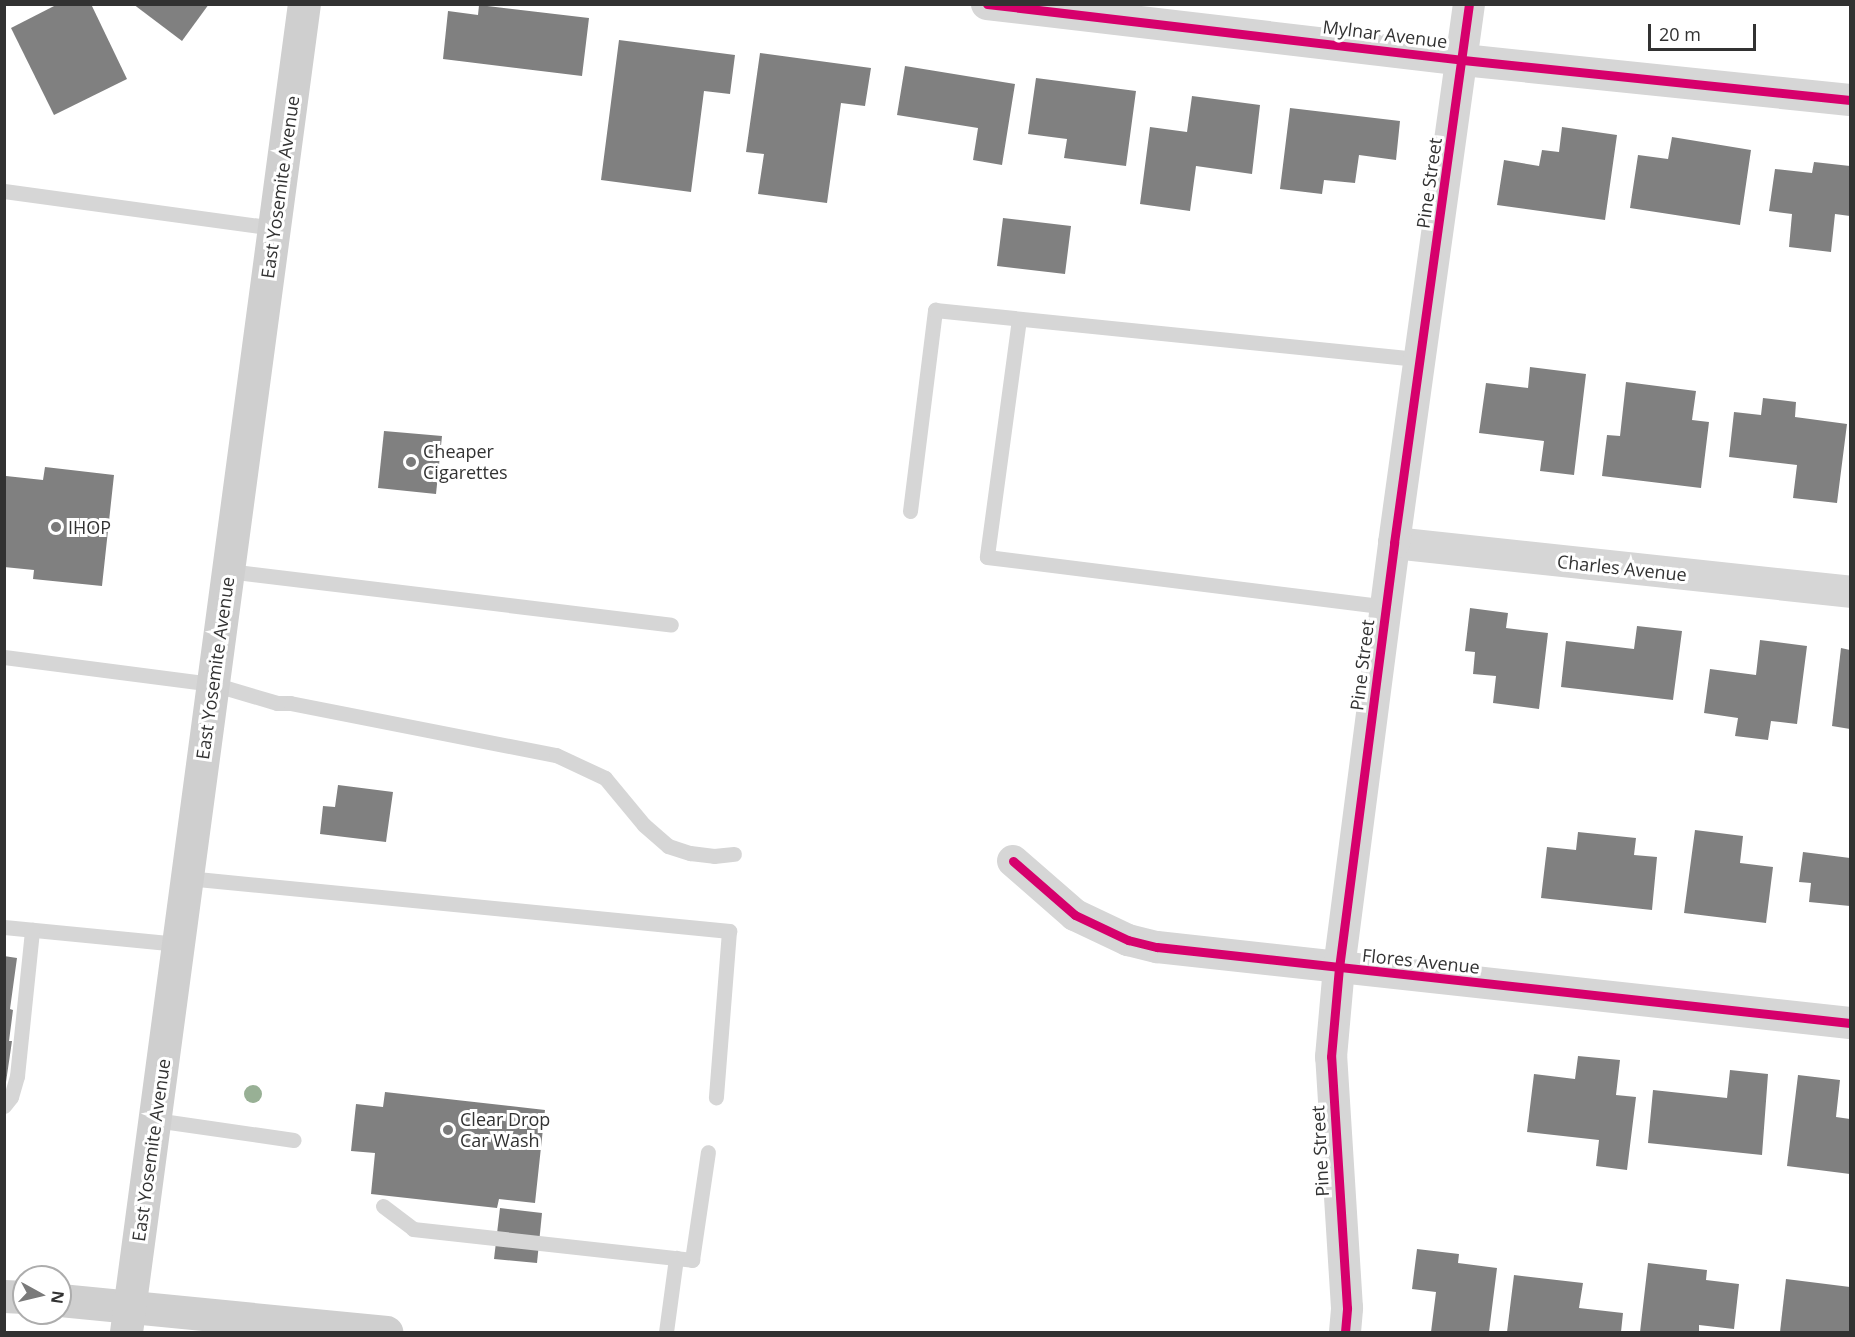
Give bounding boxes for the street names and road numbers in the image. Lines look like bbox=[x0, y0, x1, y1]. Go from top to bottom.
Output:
street label: Mylnar Avenue bbox=[1321, 16, 1449, 52]
street label: East Yosemite Avenue bbox=[256, 94, 304, 280]
street label: Pine Street bbox=[1412, 136, 1446, 230]
street label: Charles Avenue bbox=[1556, 550, 1688, 586]
street label: East Yosemite Avenue bbox=[191, 575, 239, 761]
street label: Pine Street bbox=[1346, 618, 1378, 712]
street label: Flores Avenue bbox=[1361, 944, 1481, 978]
street label: East Yosemite Avenue bbox=[127, 1057, 175, 1243]
street label: Pine Street bbox=[1307, 1105, 1333, 1197]

